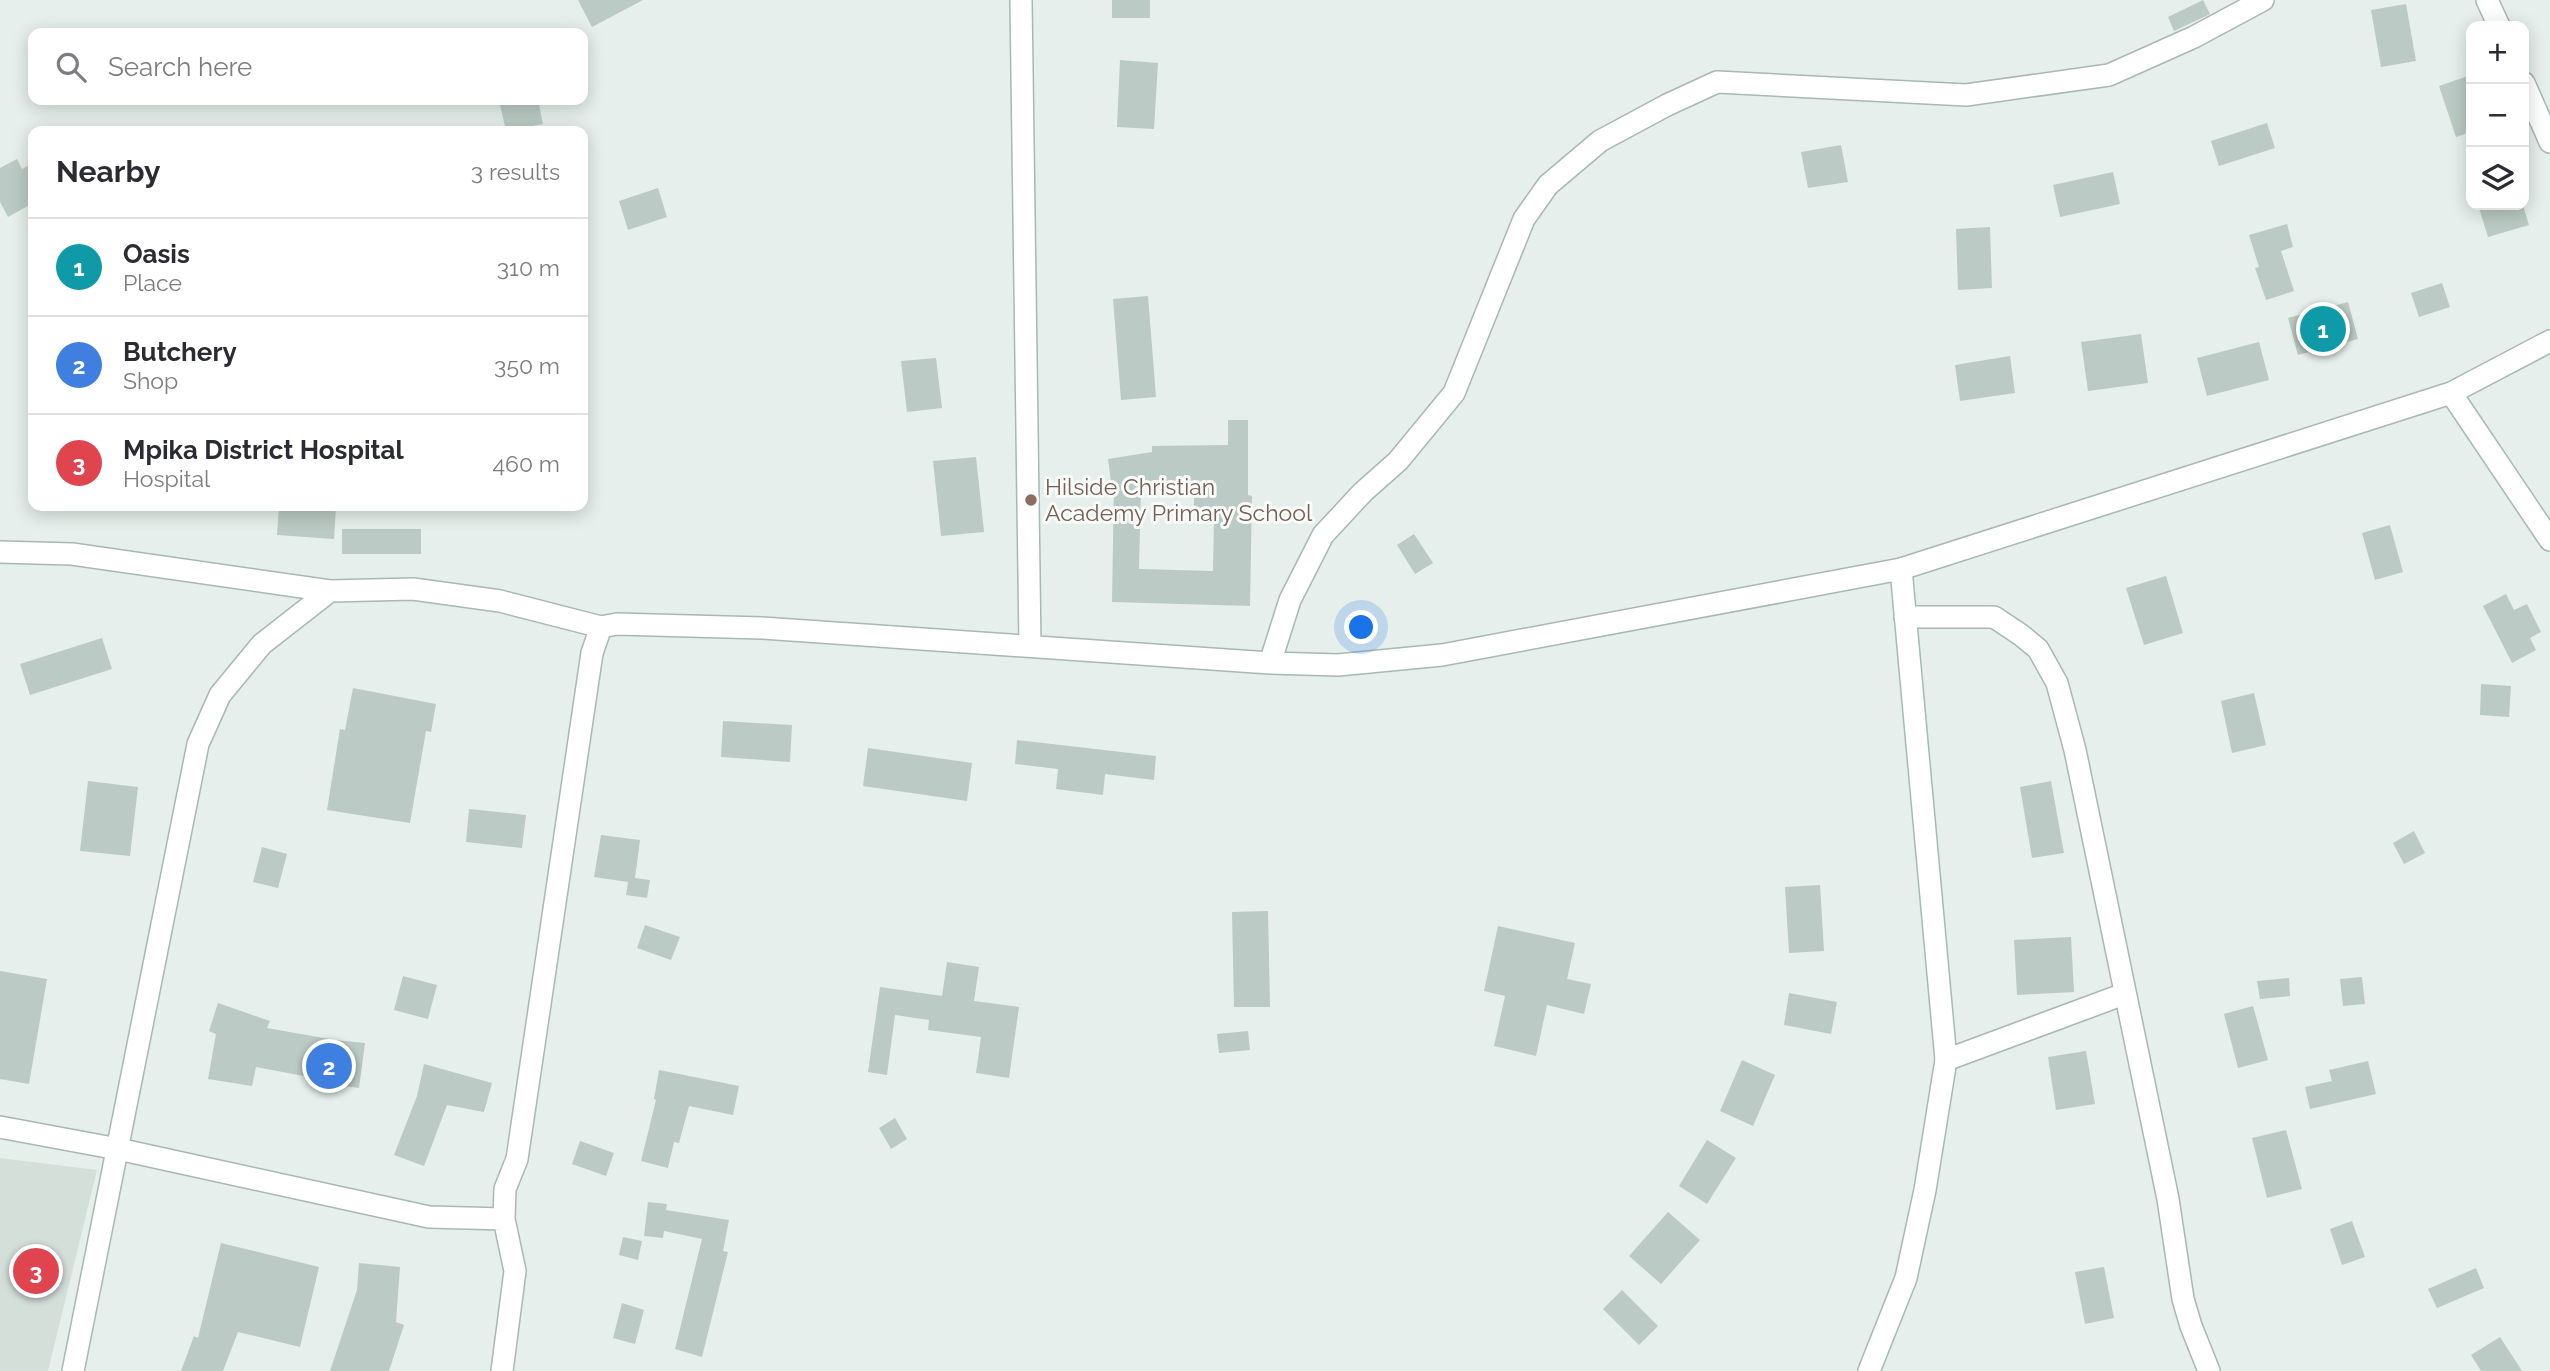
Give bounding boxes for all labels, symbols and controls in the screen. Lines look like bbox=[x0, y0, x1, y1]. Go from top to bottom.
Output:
map controls bbox=[2466, 21, 2529, 210]
button: + bbox=[2466, 21, 2529, 84]
search box bbox=[28, 28, 588, 105]
icon: search bbox=[52, 48, 90, 86]
text: Search here bbox=[108, 52, 252, 82]
button: − bbox=[2466, 84, 2529, 147]
button: layers bbox=[2466, 147, 2529, 210]
text: Nearby bbox=[56, 154, 160, 189]
text: 3 results bbox=[471, 158, 560, 185]
text: Oasis bbox=[123, 239, 190, 269]
text: 1 bbox=[73, 254, 85, 281]
text: 310 m bbox=[497, 254, 560, 281]
text: Place bbox=[123, 269, 182, 296]
pin: 1 bbox=[2300, 303, 2346, 355]
text: Butchery bbox=[123, 337, 237, 367]
text: 2 bbox=[73, 352, 85, 379]
text: 350 m bbox=[494, 352, 560, 379]
text: Shop bbox=[123, 367, 178, 394]
text: Mpika District Hospital bbox=[123, 435, 404, 465]
text: 3 bbox=[73, 450, 85, 477]
text: 460 m bbox=[492, 450, 560, 477]
text: Hospital bbox=[123, 465, 210, 492]
place label: Hilside Christian Academy Primary School bbox=[1045, 473, 1313, 526]
marker: Hilside Christian Academy Primary School bbox=[1023, 492, 1039, 508]
your location bbox=[1344, 610, 1378, 644]
pin: 2 bbox=[306, 1040, 352, 1092]
pin: 3 bbox=[13, 1245, 59, 1297]

